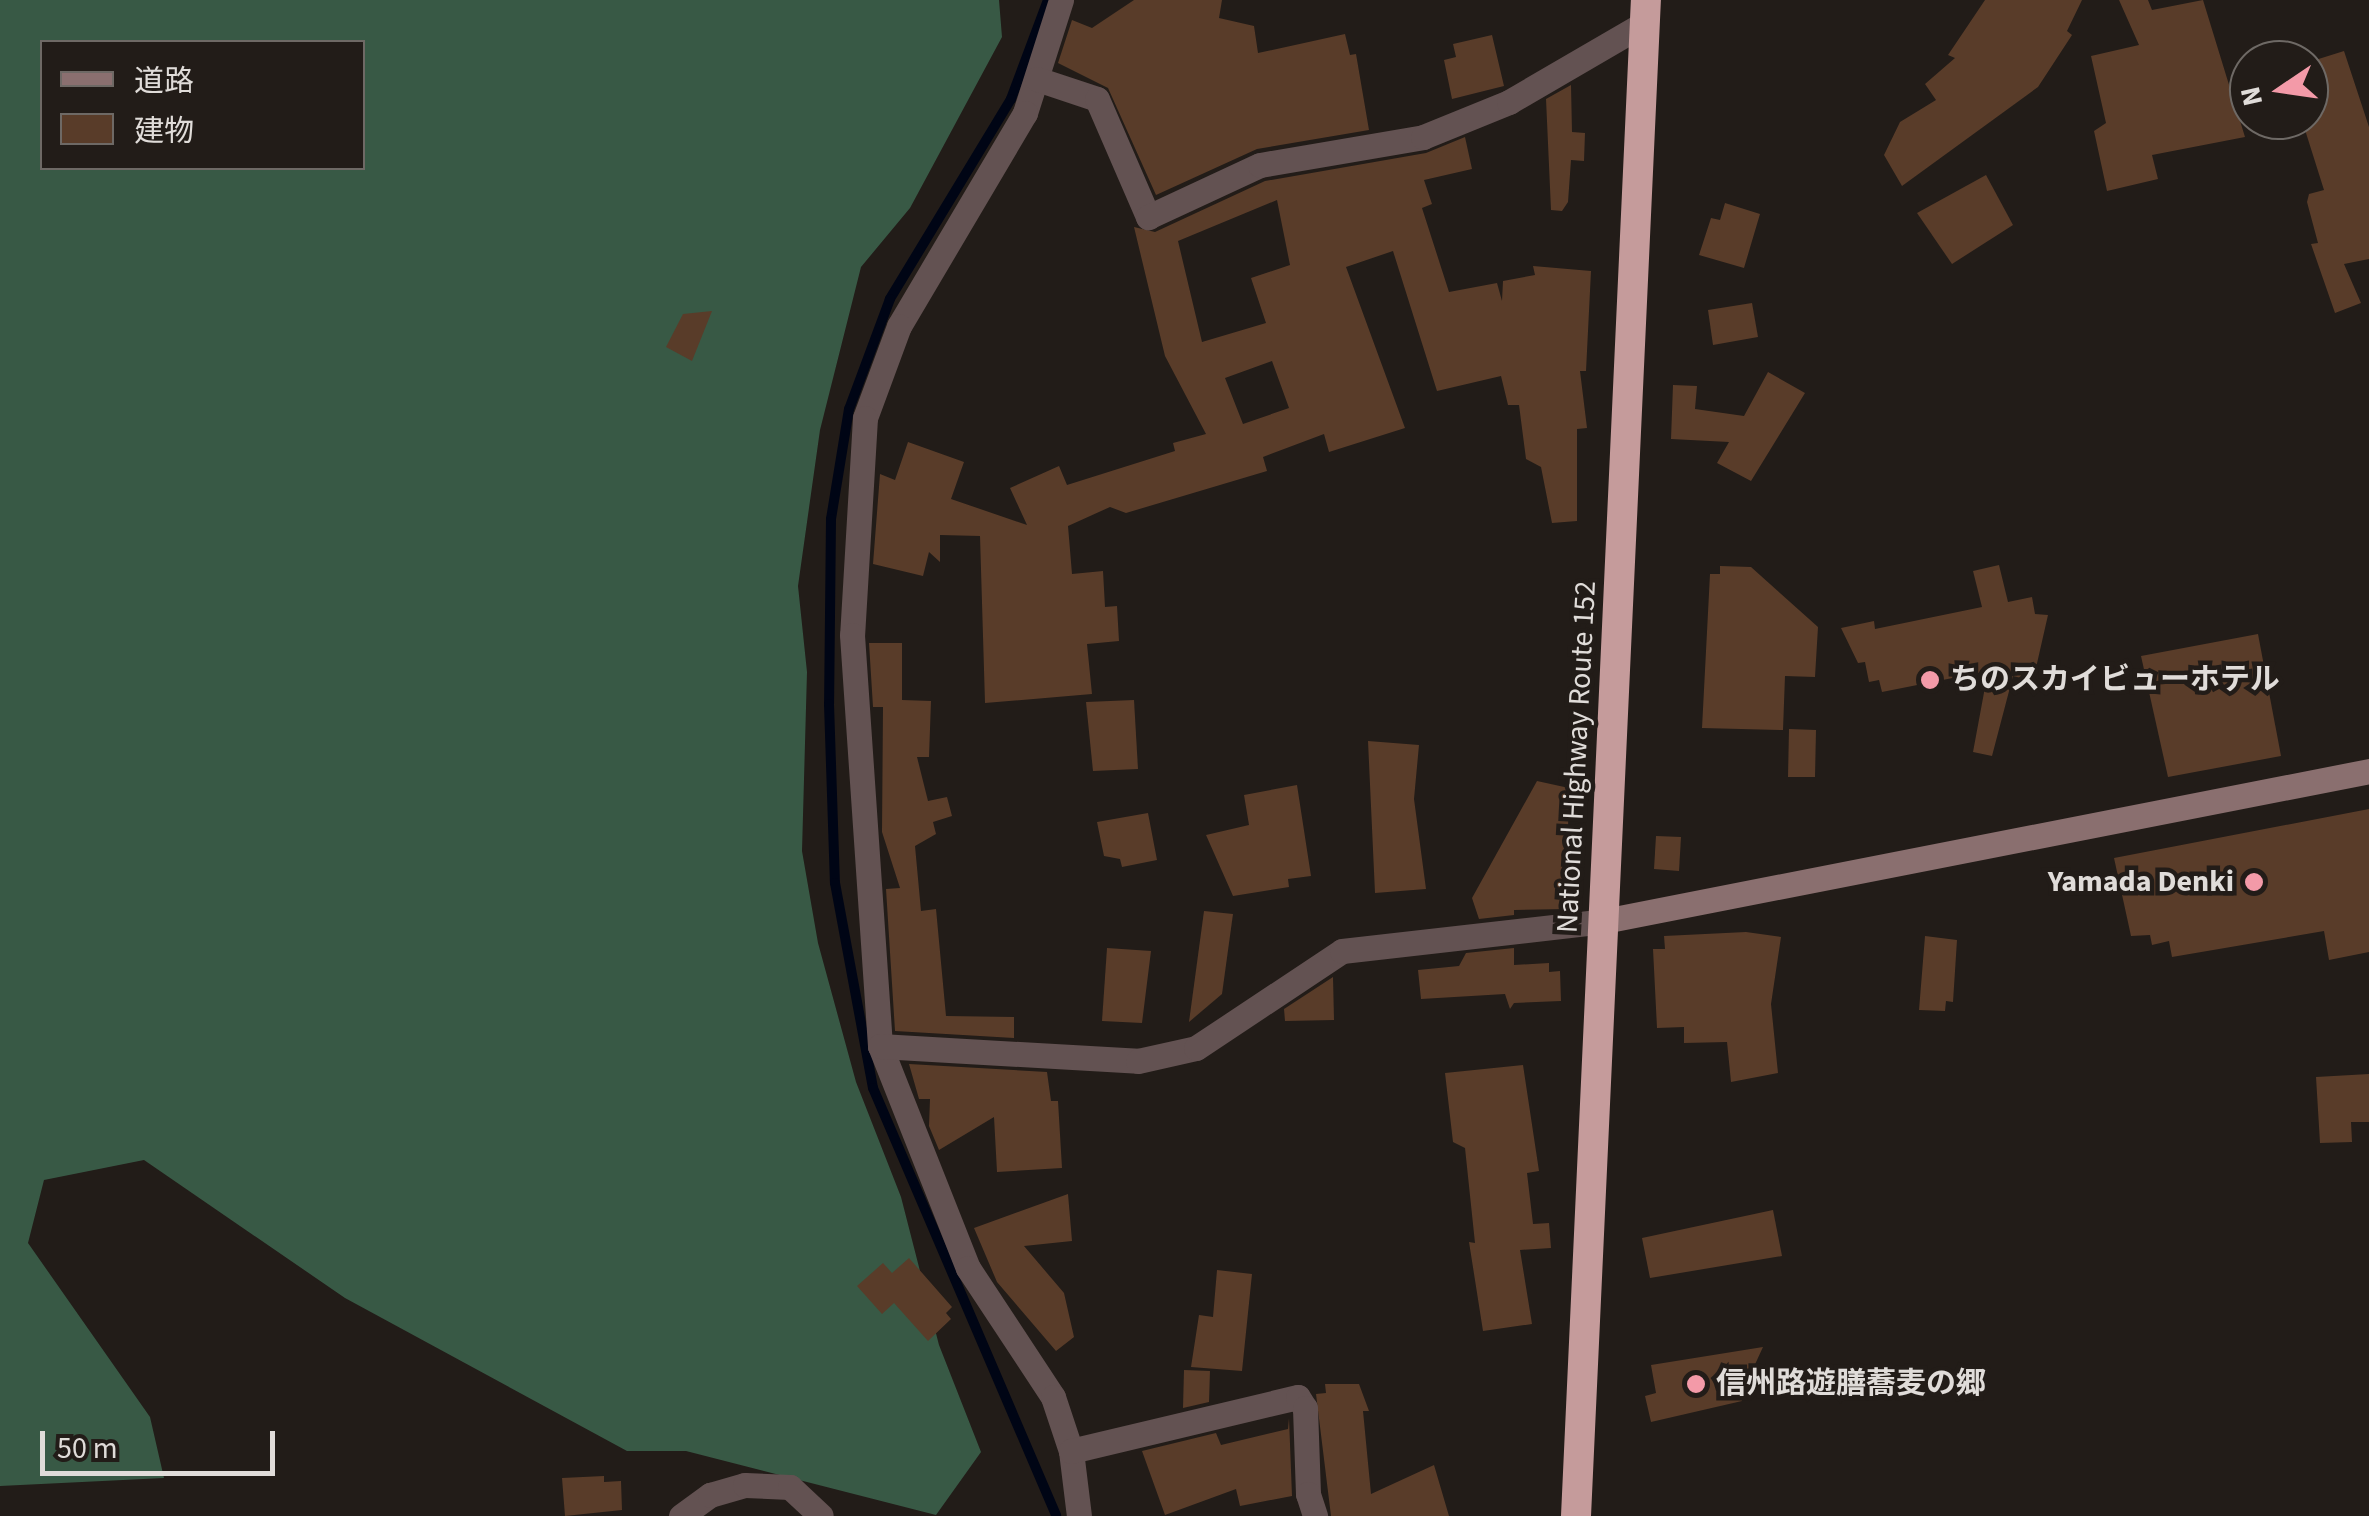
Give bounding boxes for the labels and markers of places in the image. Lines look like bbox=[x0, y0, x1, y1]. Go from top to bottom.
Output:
place label: ちのスカイビューホテル bbox=[1950, 662, 2280, 698]
marker: ちのスカイビューホテル bbox=[1919, 669, 1941, 691]
place label: Yamada Denki bbox=[2048, 864, 2234, 900]
marker: Yamada Denki bbox=[2243, 871, 2265, 893]
place label: 信州路遊膳蕎麦の郷 bbox=[1716, 1366, 1986, 1402]
marker: 信州路遊膳蕎麦の郷 bbox=[1685, 1373, 1707, 1395]

